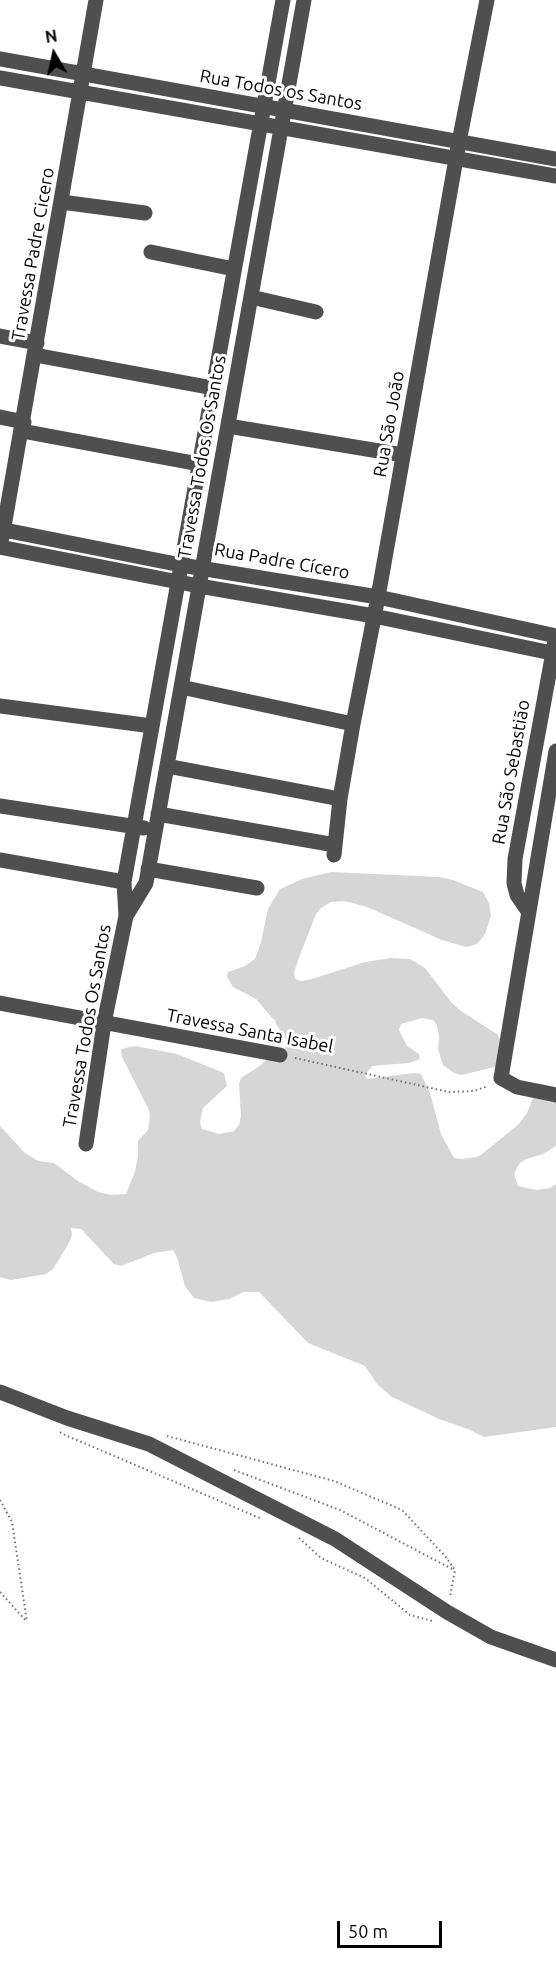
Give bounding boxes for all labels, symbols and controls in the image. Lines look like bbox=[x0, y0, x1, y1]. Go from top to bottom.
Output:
north arrow bbox=[24, 24, 84, 84]
text: N bbox=[44, 26, 58, 46]
street label: Rua Todos os Santos bbox=[198, 65, 364, 115]
street label: Travessa Padre Cicero bbox=[7, 166, 59, 342]
street label: Travessa Todos Os Santos bbox=[173, 354, 231, 560]
street label: Rua São João bbox=[369, 369, 409, 479]
street label: Rua Padre Cícero bbox=[213, 538, 351, 584]
street label: Rua São Sebastião bbox=[488, 698, 534, 846]
street label: Travessa Todos Os Santos bbox=[58, 923, 116, 1129]
street label: Travessa Santa Isabel bbox=[165, 1004, 335, 1058]
scale bar bbox=[340, 1909, 445, 1947]
text: 50 m bbox=[348, 1921, 388, 1941]

